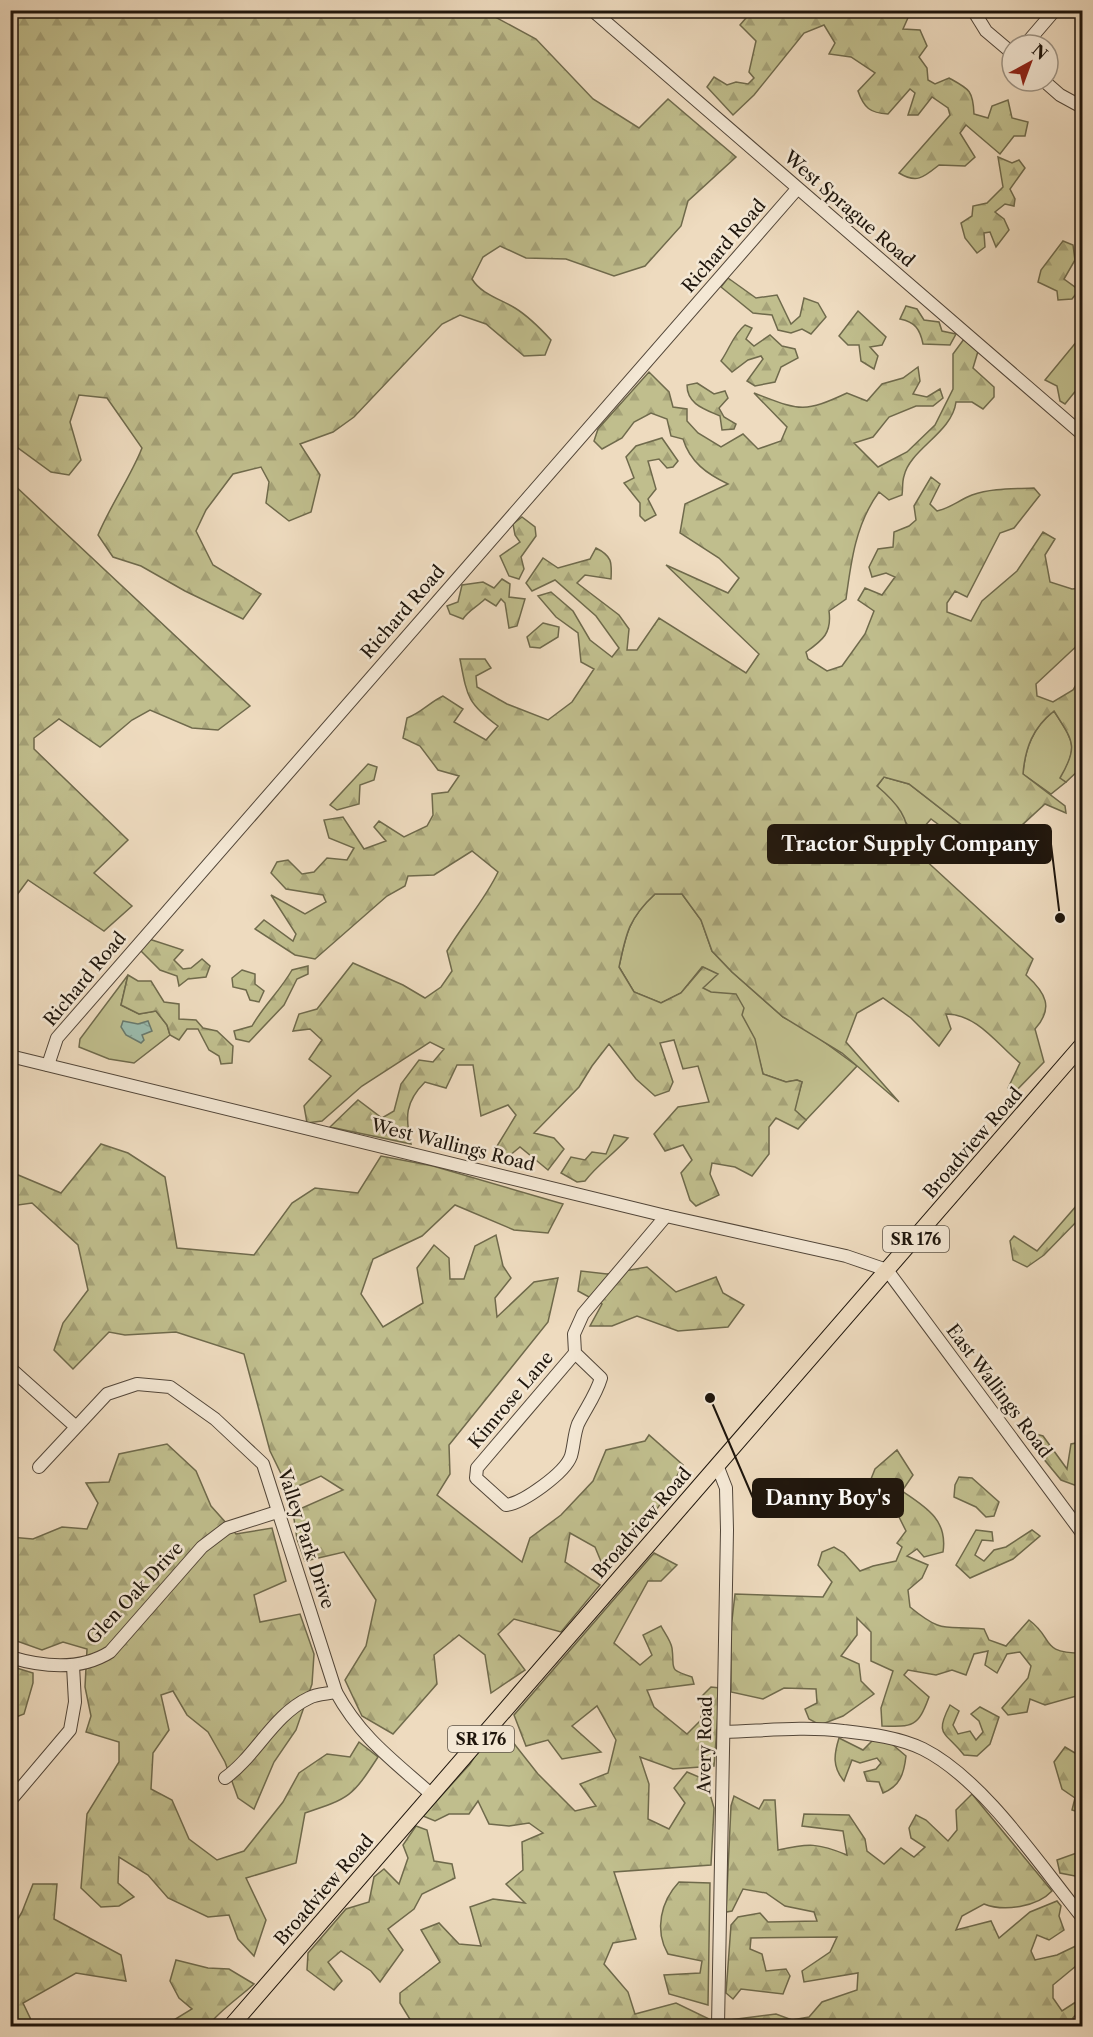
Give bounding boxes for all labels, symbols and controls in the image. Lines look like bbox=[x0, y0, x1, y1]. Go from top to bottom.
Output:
north arrow bbox=[1000, 33, 1060, 93]
text: N bbox=[1028, 40, 1052, 64]
street label: West Sprague Road bbox=[778, 146, 919, 272]
street label: Richard Road bbox=[677, 195, 771, 297]
street label: Richard Road bbox=[356, 561, 450, 663]
callout: Tractor Supply Company bbox=[768, 825, 1051, 863]
text: Tractor Supply Company bbox=[781, 832, 1040, 856]
street label: Richard Road bbox=[39, 927, 131, 1031]
street label: Broadview Road bbox=[919, 1083, 1027, 1203]
street label: West Wallings Road bbox=[368, 1114, 537, 1176]
road number: SR 176 bbox=[883, 1226, 949, 1252]
street label: East Wallings Road bbox=[942, 1320, 1056, 1462]
street label: Kimrose Lane bbox=[464, 1347, 558, 1453]
street label: Broadview Road bbox=[588, 1463, 696, 1583]
street label: Valley Park Drive bbox=[273, 1465, 339, 1612]
callout: Danny Boy's bbox=[753, 1479, 903, 1517]
text: Danny Boy's bbox=[765, 1486, 891, 1510]
street label: Glen Oak Drive bbox=[82, 1537, 188, 1649]
street label: Avery Road bbox=[693, 1696, 717, 1795]
road number: SR 176 bbox=[448, 1726, 514, 1752]
street label: Broadview Road bbox=[270, 1830, 378, 1950]

